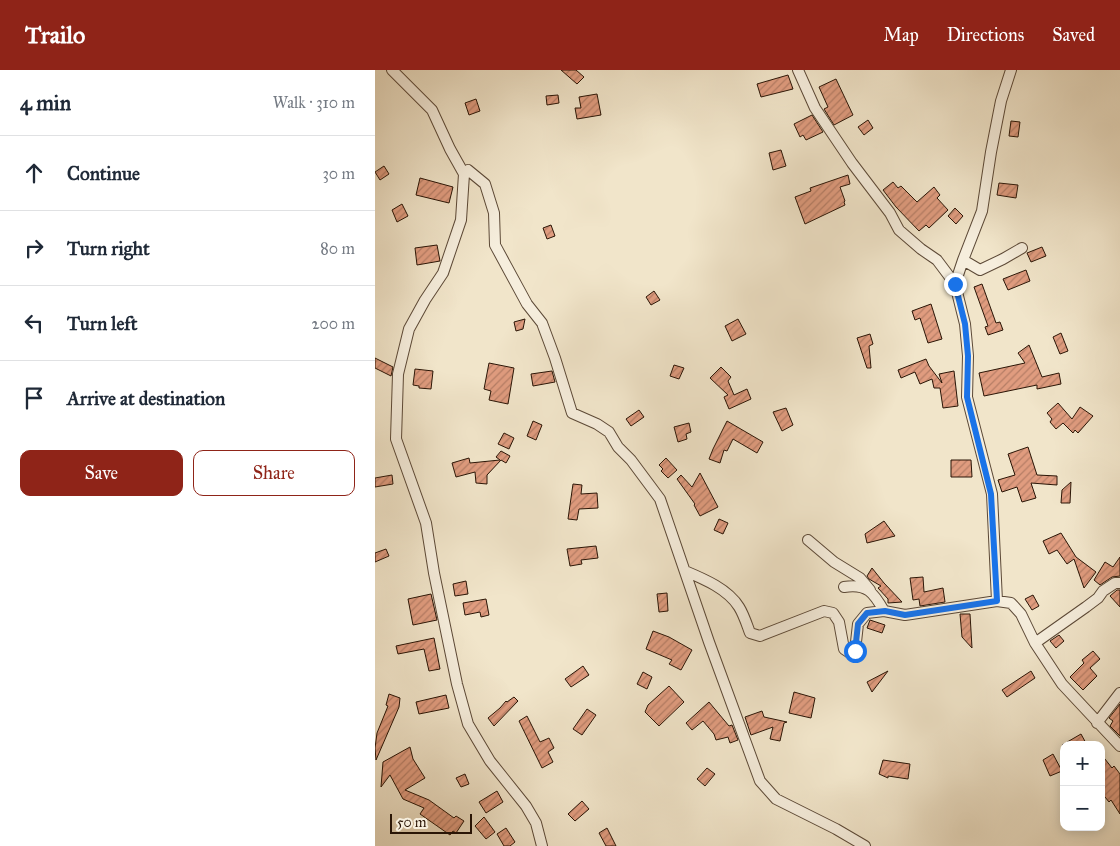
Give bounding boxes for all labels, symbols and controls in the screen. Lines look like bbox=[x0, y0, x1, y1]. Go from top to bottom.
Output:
text: Trailo bbox=[25, 20, 85, 50]
text: Map bbox=[883, 24, 919, 46]
text: Directions bbox=[947, 24, 1024, 46]
text: Saved bbox=[1052, 24, 1095, 46]
text: 4 min bbox=[20, 90, 71, 116]
text: Walk · 310 m bbox=[273, 93, 355, 112]
icon: ahead bbox=[20, 159, 48, 187]
text: Continue bbox=[67, 162, 140, 185]
text: 30 m bbox=[322, 164, 355, 183]
icon: right bbox=[20, 234, 48, 262]
text: Turn right bbox=[67, 237, 150, 260]
text: 80 m bbox=[320, 239, 355, 258]
route end bbox=[944, 273, 967, 296]
icon: left bbox=[20, 309, 48, 337]
text: Turn left bbox=[67, 312, 137, 335]
text: 200 m bbox=[312, 314, 355, 333]
icon: arrive bbox=[20, 384, 48, 412]
text: Arrive at destination bbox=[67, 387, 225, 410]
button: Save bbox=[20, 450, 183, 496]
button: Share bbox=[193, 450, 355, 496]
route start bbox=[844, 640, 867, 663]
map controls bbox=[1060, 741, 1105, 831]
button: + bbox=[1060, 741, 1105, 786]
button: − bbox=[1060, 786, 1105, 831]
scale bar bbox=[390, 811, 473, 834]
text: 50 m bbox=[397, 814, 426, 831]

